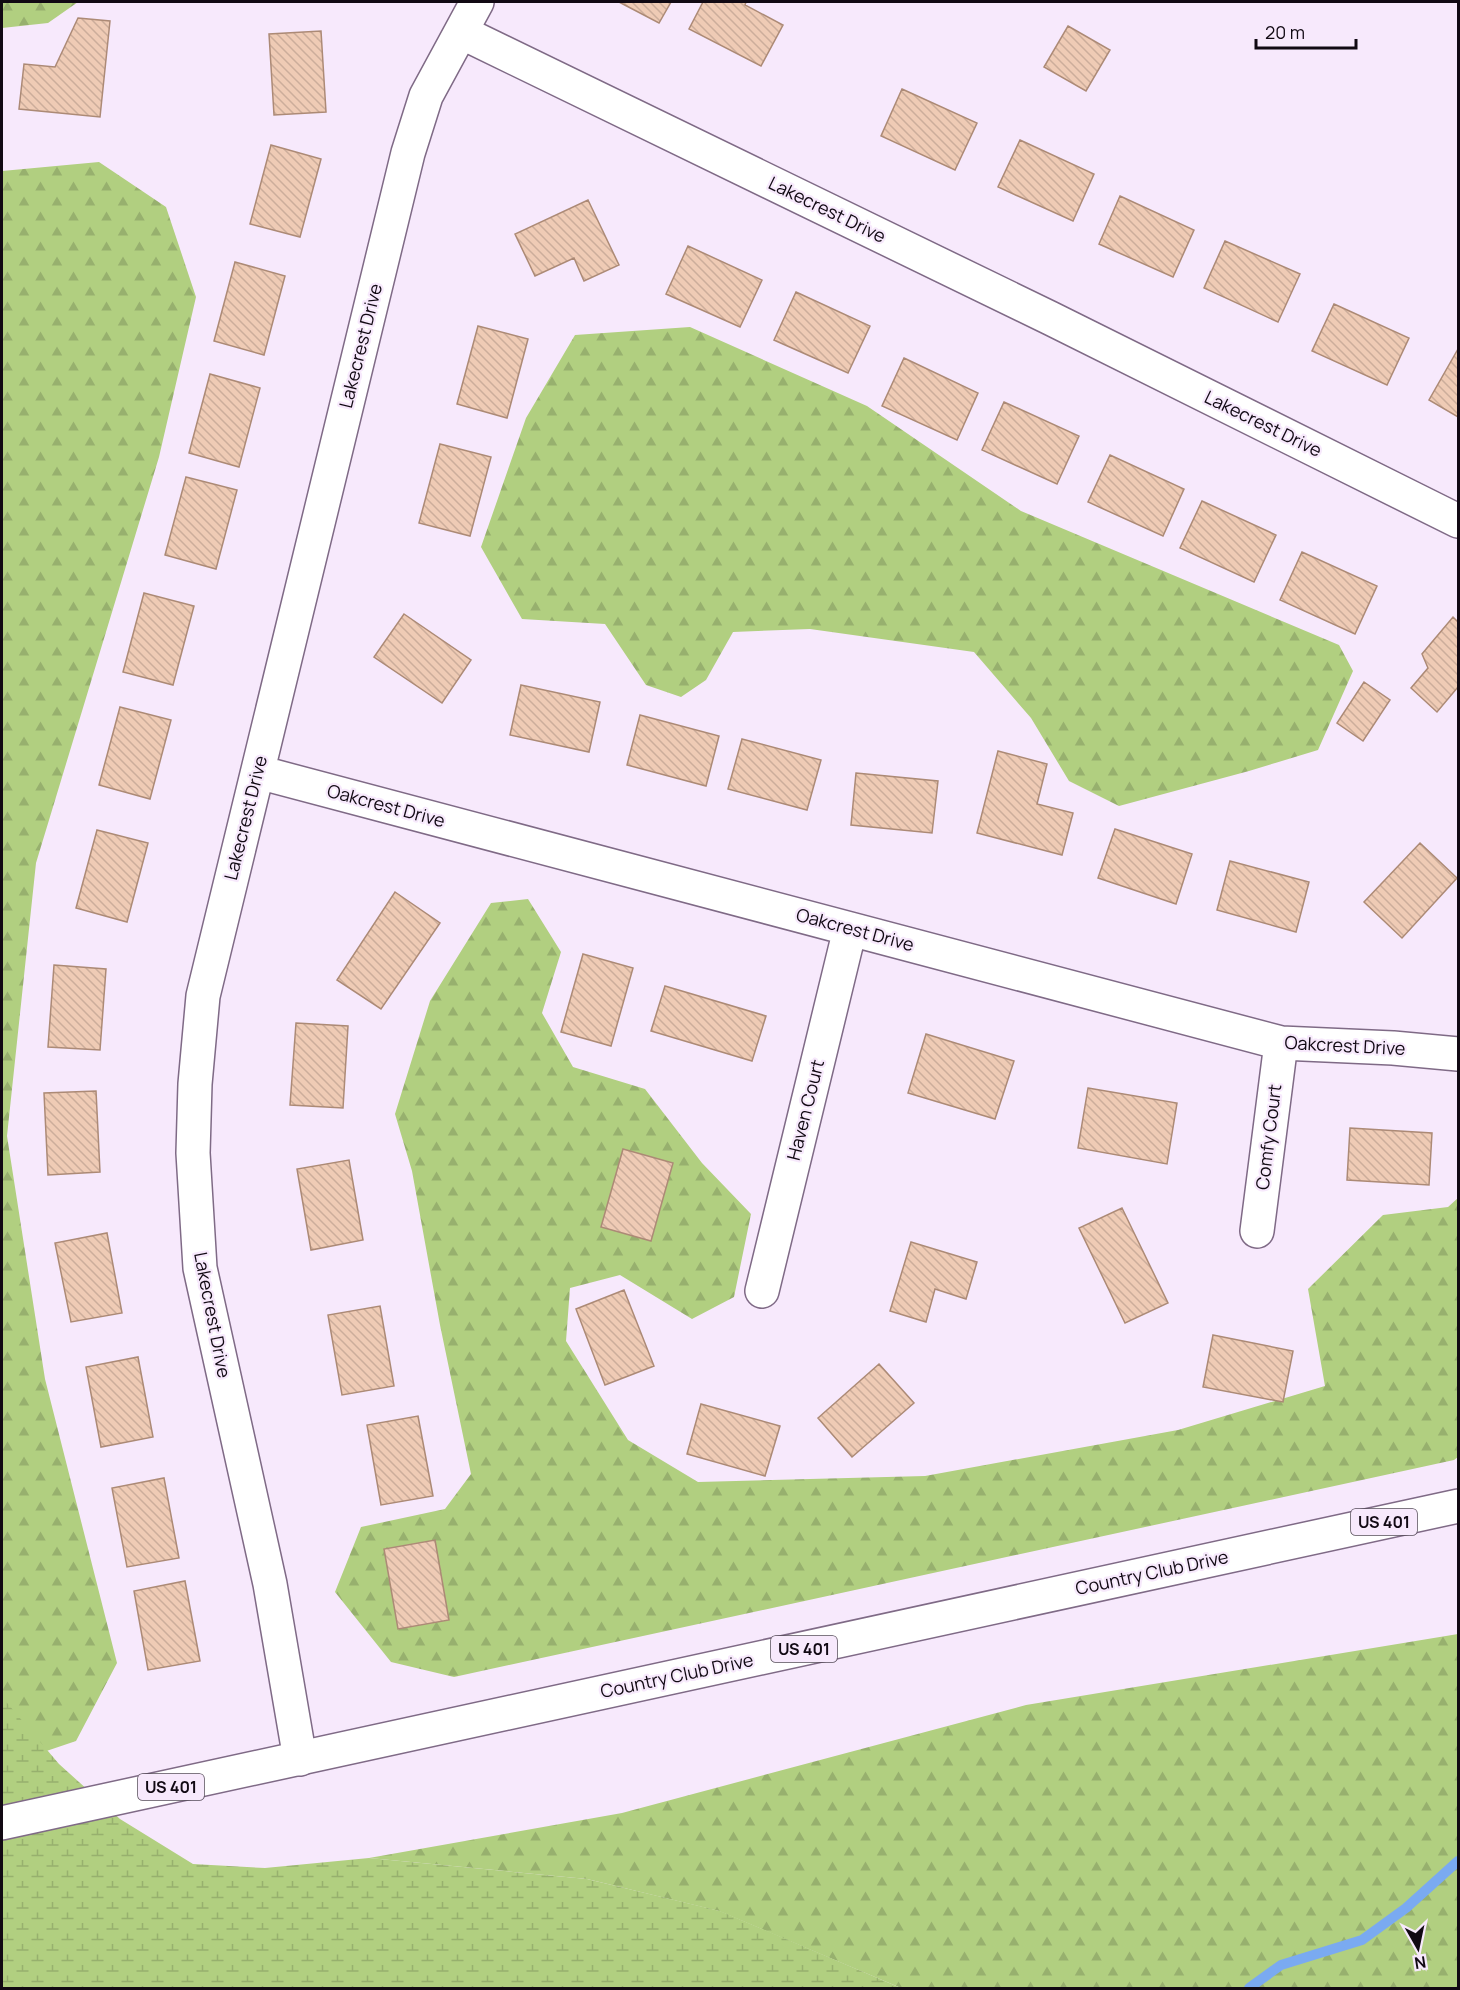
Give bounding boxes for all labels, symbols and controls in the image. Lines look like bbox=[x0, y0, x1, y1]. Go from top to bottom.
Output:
scale bar bbox=[1256, 12, 1356, 50]
text: 20 m bbox=[1265, 20, 1305, 44]
street label: Lakecrest Drive bbox=[765, 170, 890, 248]
street label: Lakecrest Drive bbox=[333, 281, 387, 411]
street label: Lakecrest Drive bbox=[1201, 384, 1326, 462]
street label: Lakecrest Drive bbox=[218, 753, 272, 883]
street label: Oakcrest Drive bbox=[325, 778, 448, 832]
street label: Oakcrest Drive bbox=[794, 902, 917, 956]
street label: Oakcrest Drive bbox=[1284, 1030, 1406, 1060]
street label: Haven Court bbox=[781, 1057, 829, 1163]
street label: Comfy Court bbox=[1250, 1083, 1286, 1191]
street label: Lakecrest Drive bbox=[189, 1250, 237, 1380]
road number: US 401 bbox=[1351, 1509, 1417, 1535]
street label: Country Club Drive bbox=[1073, 1544, 1230, 1600]
road number: US 401 bbox=[771, 1636, 837, 1662]
street label: Country Club Drive bbox=[598, 1647, 755, 1703]
road number: US 401 bbox=[138, 1774, 204, 1800]
north arrow bbox=[1388, 1918, 1448, 1978]
text: N bbox=[1413, 1951, 1428, 1975]

